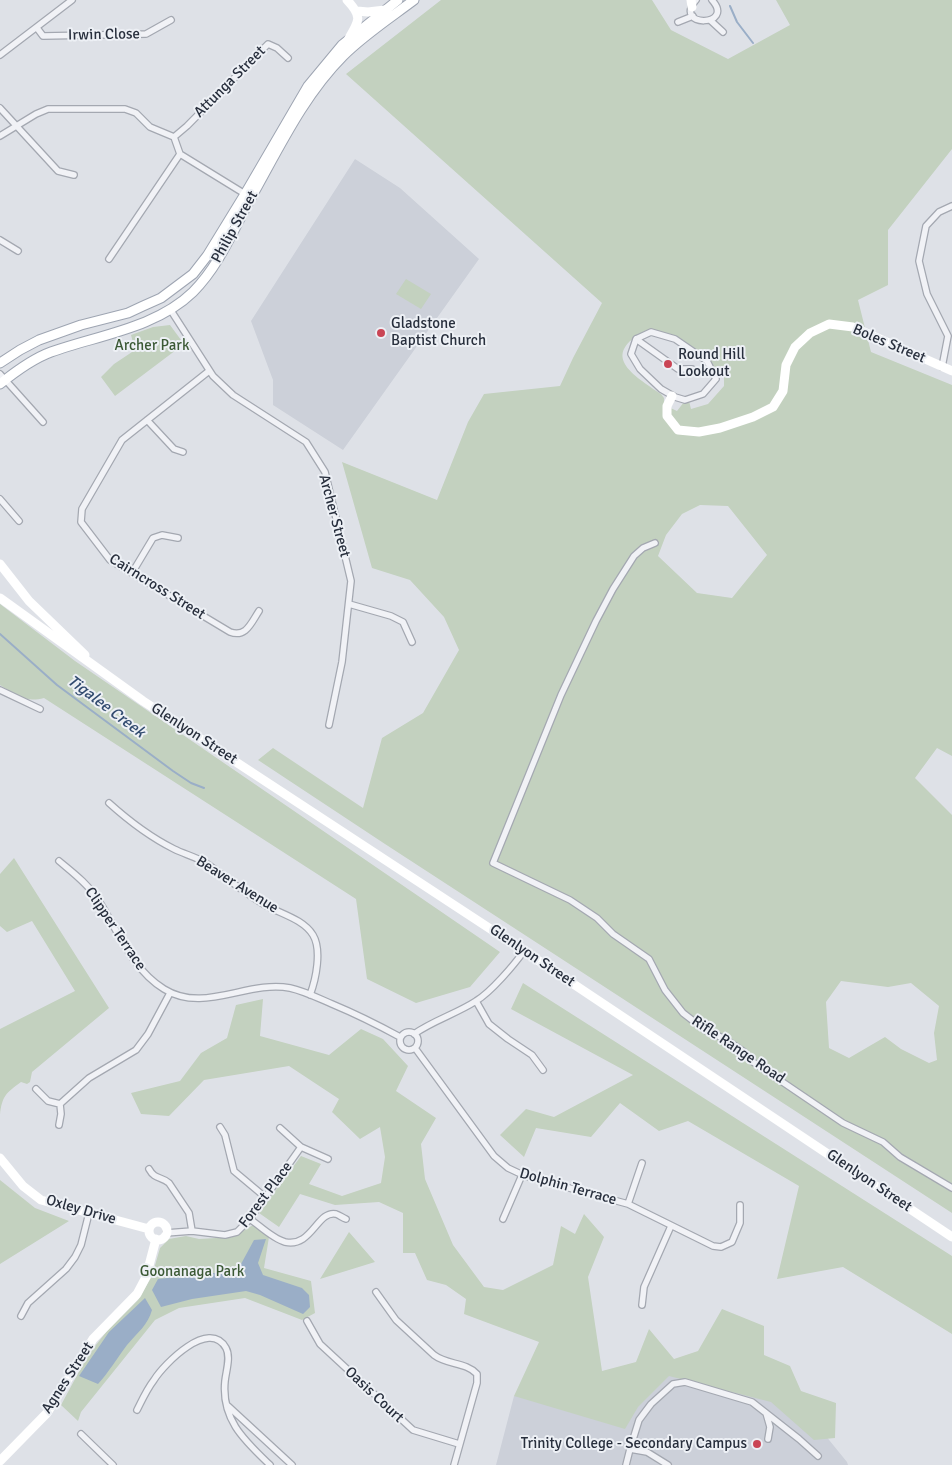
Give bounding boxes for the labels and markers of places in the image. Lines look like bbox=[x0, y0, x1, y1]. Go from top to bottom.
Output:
place label: Gladstone Baptist Church bbox=[391, 315, 486, 350]
marker: Gladstone Baptist Church bbox=[375, 327, 387, 339]
place label: Round Hill Lookout bbox=[678, 346, 745, 381]
marker: Round Hill Lookout bbox=[662, 358, 674, 370]
place label: Trinity College - Secondary Campus bbox=[521, 1435, 747, 1453]
marker: Trinity College - Secondary Campus bbox=[751, 1438, 763, 1450]

